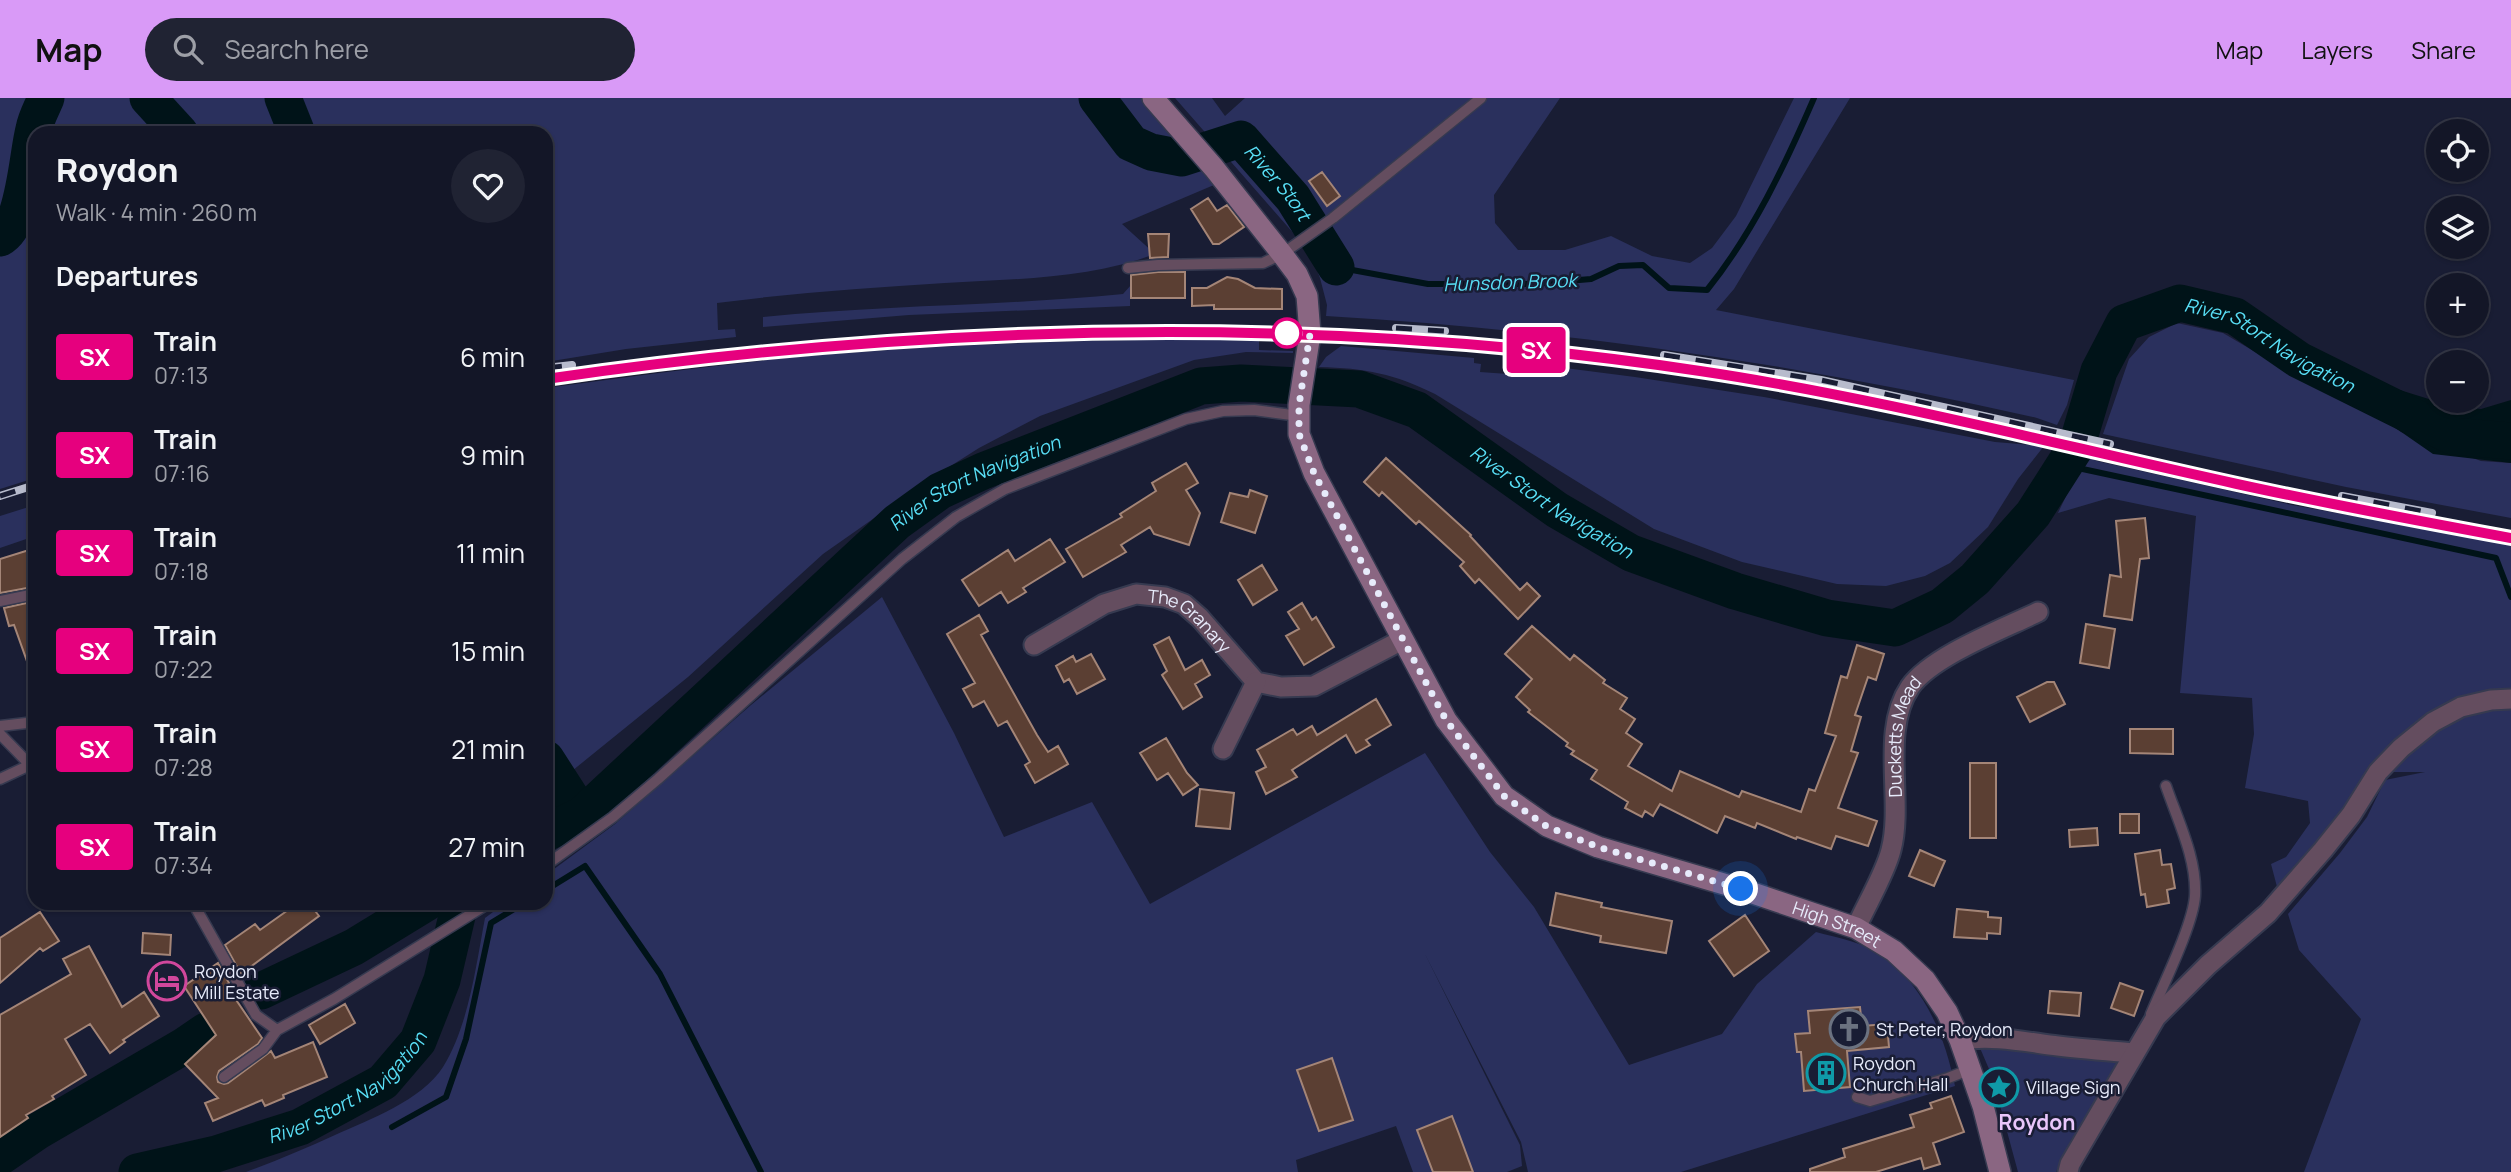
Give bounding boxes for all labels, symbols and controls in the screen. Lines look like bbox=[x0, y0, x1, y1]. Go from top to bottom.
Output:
search box bbox=[145, 18, 635, 81]
text: Map bbox=[35, 27, 103, 72]
icon: search bbox=[169, 30, 207, 68]
text: Search here bbox=[225, 31, 369, 67]
text: Map bbox=[2216, 33, 2263, 66]
text: Layers bbox=[2301, 33, 2373, 66]
text: Share bbox=[2411, 33, 2476, 66]
map controls bbox=[2426, 119, 2489, 413]
button: locate bbox=[2426, 119, 2489, 182]
water label: River Stort bbox=[1239, 139, 1318, 228]
text: Roydon bbox=[56, 147, 179, 192]
button: heart bbox=[451, 149, 525, 223]
text: Walk · 4 min · 260 m bbox=[56, 196, 257, 228]
button: layers bbox=[2426, 196, 2489, 259]
text: Departures bbox=[56, 258, 198, 294]
water label: Hunsdon Brook bbox=[1443, 267, 1580, 297]
button: + bbox=[2426, 273, 2489, 336]
water label: River Stort Navigation bbox=[2182, 292, 2360, 399]
unlabelled marker bbox=[1272, 318, 1302, 348]
text: Train bbox=[154, 323, 217, 359]
line badge: SX bbox=[1504, 327, 1568, 373]
text: SX bbox=[1521, 333, 1551, 366]
text: 6 min bbox=[460, 339, 525, 375]
text: SX bbox=[79, 340, 110, 373]
button: − bbox=[2426, 350, 2489, 413]
text: 07:13 bbox=[154, 359, 208, 391]
text: Train bbox=[154, 421, 217, 457]
water label: River Stort Navigation bbox=[883, 429, 1065, 536]
text: 9 min bbox=[460, 437, 525, 473]
text: SX bbox=[79, 438, 110, 471]
water label: River Stort Navigation bbox=[1465, 439, 1638, 565]
text: 07:16 bbox=[154, 457, 210, 489]
text: Train bbox=[154, 519, 217, 555]
text: 11 min bbox=[456, 535, 525, 571]
text: SX bbox=[79, 536, 110, 569]
text: 07:18 bbox=[154, 555, 209, 587]
street label: The Granary bbox=[1147, 583, 1237, 658]
text: Train bbox=[154, 617, 217, 653]
text: 15 min bbox=[451, 633, 525, 669]
text: SX bbox=[79, 634, 110, 667]
text: 07:22 bbox=[154, 653, 213, 685]
street label: Ducketts Mead bbox=[1882, 670, 1926, 798]
text: Train bbox=[154, 715, 217, 751]
text: 21 min bbox=[451, 731, 525, 767]
text: SX bbox=[79, 732, 110, 765]
text: 07:28 bbox=[154, 751, 213, 783]
text: Train bbox=[154, 813, 217, 849]
text: 27 min bbox=[448, 829, 525, 865]
text: SX bbox=[79, 830, 110, 863]
text: 07:34 bbox=[154, 849, 213, 881]
your location bbox=[1723, 871, 1758, 906]
street label: High Street bbox=[1789, 895, 1886, 953]
place label: Roydon Mill Estate bbox=[194, 959, 280, 1004]
hotel icon: Roydon Mill Estate bbox=[146, 960, 188, 1002]
church icon: St Peter, Roydon bbox=[1828, 1008, 1870, 1050]
place label: St Peter, Roydon bbox=[1876, 1017, 2013, 1041]
water label: River Stort Navigation bbox=[265, 1028, 433, 1150]
place label: Roydon Church Hall bbox=[1853, 1051, 1949, 1096]
building icon: Roydon Church Hall bbox=[1805, 1052, 1847, 1094]
place icon: Village Sign bbox=[1978, 1066, 2020, 1108]
place label: Village Sign bbox=[2026, 1075, 2121, 1099]
district label: Roydon bbox=[1999, 1108, 2075, 1136]

